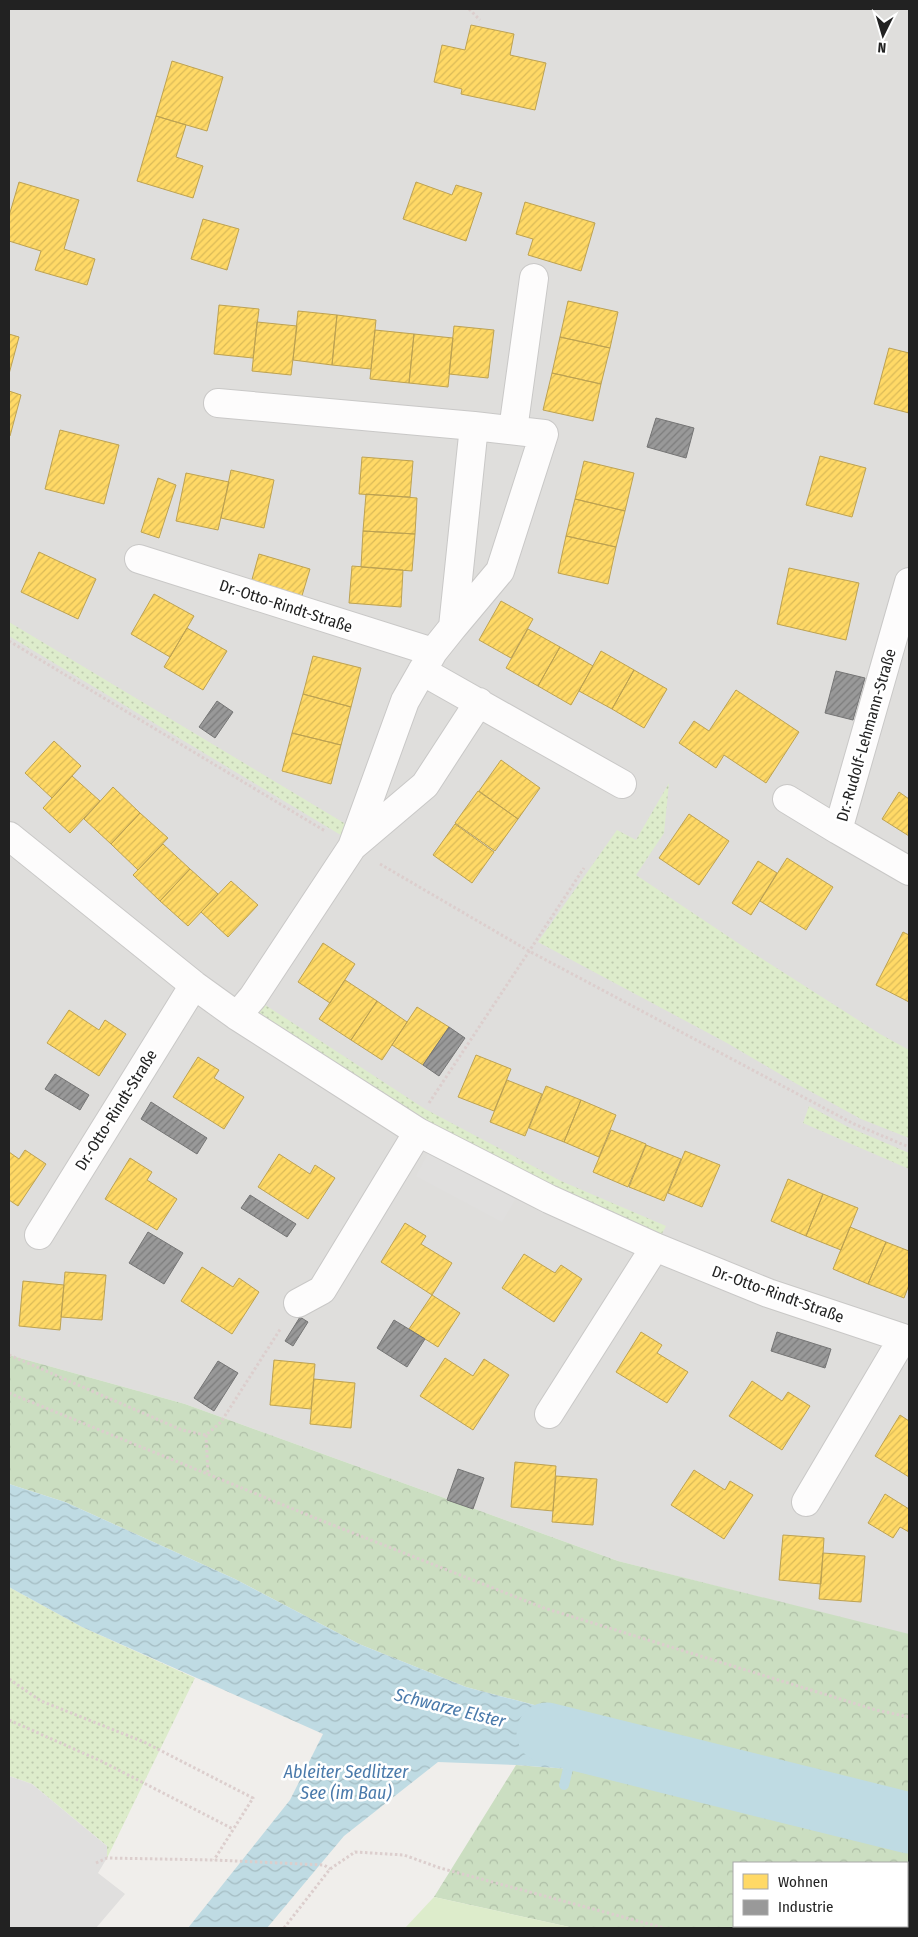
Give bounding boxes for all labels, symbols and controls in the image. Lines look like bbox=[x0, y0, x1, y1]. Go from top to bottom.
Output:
north arrow bbox=[858, 10, 908, 60]
text: N bbox=[877, 39, 887, 56]
street label: Dr.-Otto-Rindt-Straße bbox=[217, 576, 355, 637]
street label: Dr.-Rudolf-Lehmann-Straße bbox=[832, 646, 900, 824]
street label: Dr.-Otto-Rindt-Straße bbox=[71, 1046, 161, 1174]
street label: Dr.-Otto-Rindt-Straße bbox=[710, 1261, 847, 1327]
water label: Schwarze Elster bbox=[391, 1683, 509, 1733]
water label: Ableiter Sedlitzer See (im Bau) bbox=[283, 1761, 409, 1804]
legend bbox=[733, 1862, 908, 1927]
text: Wohnen bbox=[778, 1873, 828, 1891]
text: Industrie bbox=[778, 1898, 833, 1916]

